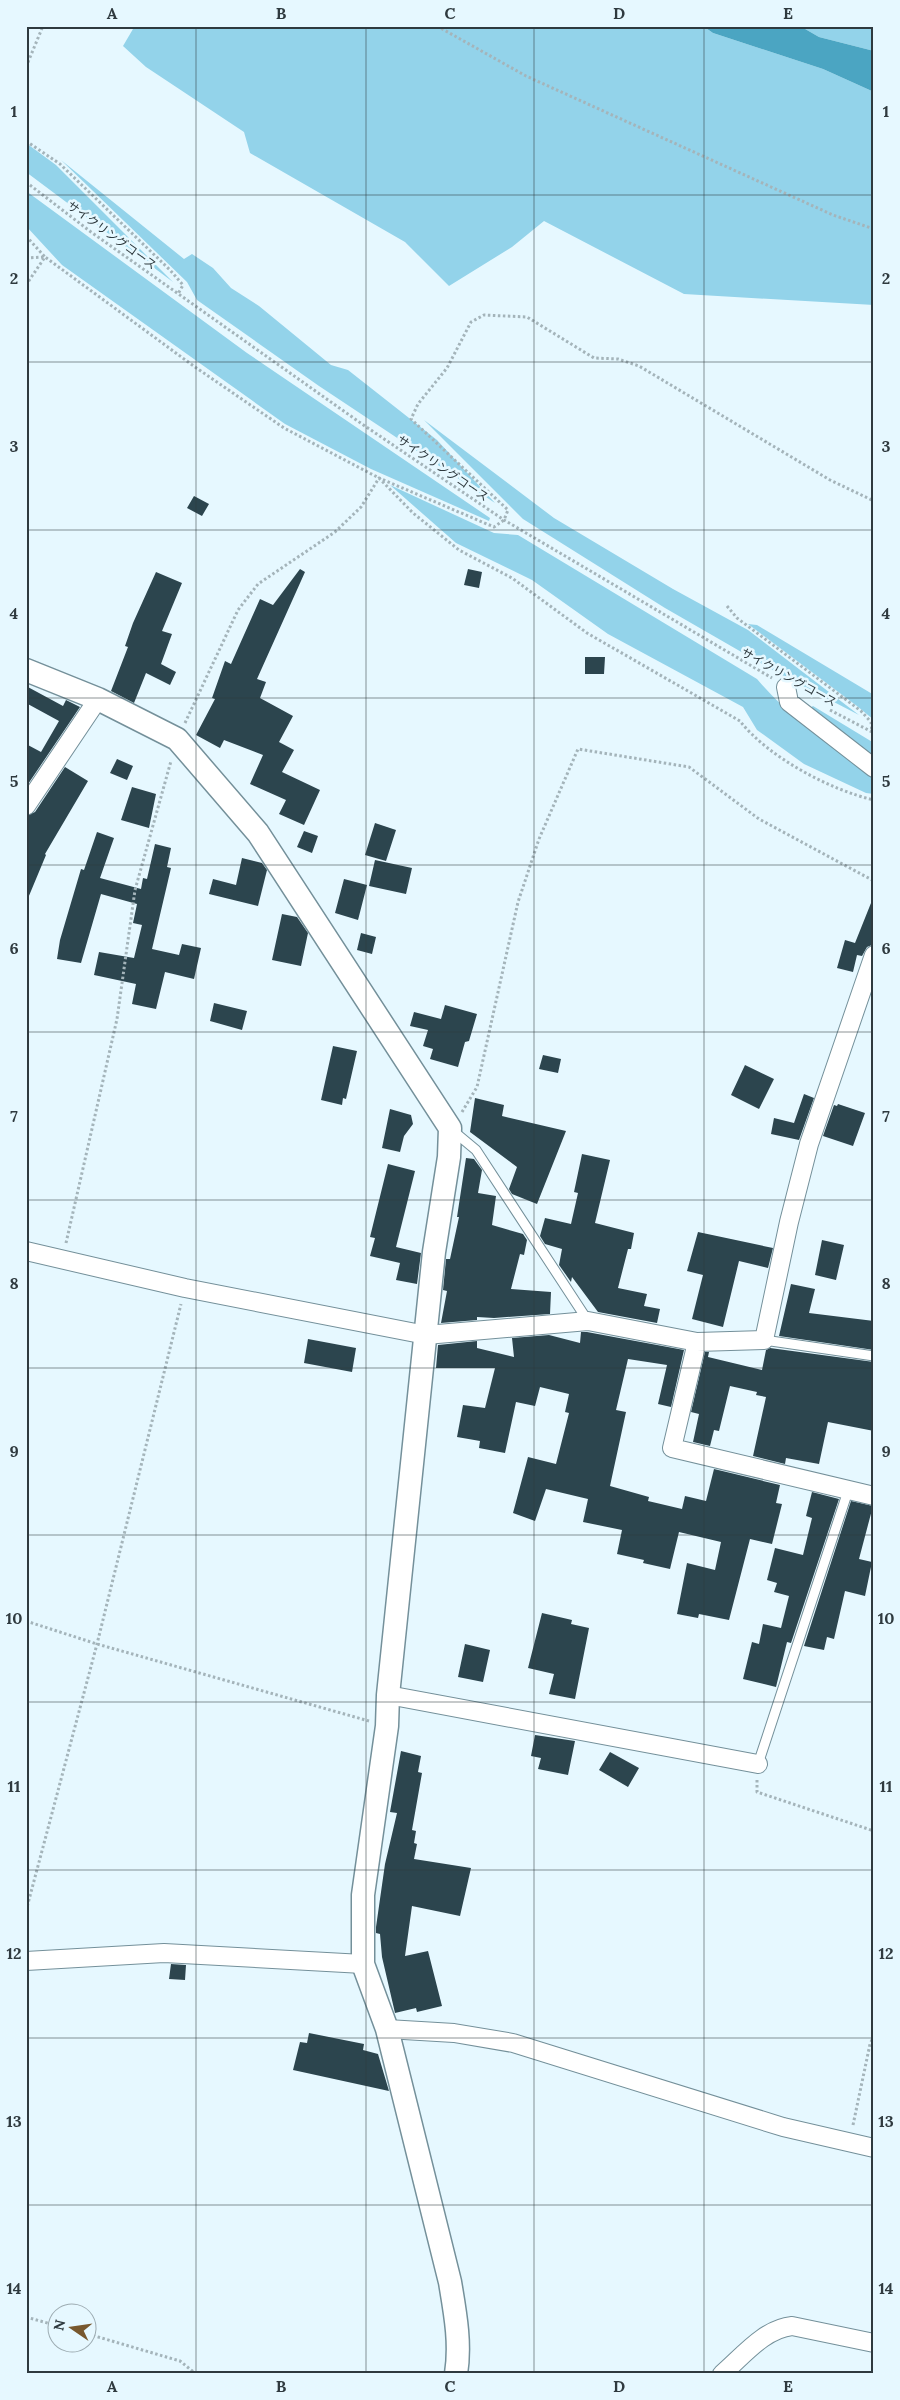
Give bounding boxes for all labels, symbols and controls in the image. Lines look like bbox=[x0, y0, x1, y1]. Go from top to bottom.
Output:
text: A bbox=[107, 3, 118, 23]
text: B bbox=[276, 3, 287, 23]
text: C bbox=[444, 3, 456, 23]
text: D bbox=[613, 3, 625, 23]
text: E bbox=[783, 3, 793, 23]
text: 1 bbox=[11, 101, 17, 121]
text: 1 bbox=[883, 101, 889, 121]
street label: サイクリングコース bbox=[64, 197, 160, 273]
text: 2 bbox=[10, 268, 18, 288]
text: 2 bbox=[882, 268, 890, 288]
street label: サイクリングコース bbox=[394, 432, 492, 504]
text: 3 bbox=[10, 436, 19, 456]
text: 3 bbox=[882, 436, 891, 456]
text: 4 bbox=[10, 603, 19, 623]
text: 4 bbox=[882, 603, 891, 623]
street label: サイクリングコース bbox=[738, 644, 840, 710]
text: 5 bbox=[10, 771, 19, 791]
text: 5 bbox=[882, 771, 891, 791]
text: 6 bbox=[9, 938, 19, 958]
text: 6 bbox=[881, 938, 891, 958]
text: 7 bbox=[10, 1106, 18, 1126]
text: 7 bbox=[882, 1106, 890, 1126]
text: 8 bbox=[9, 1273, 19, 1293]
text: 8 bbox=[881, 1273, 891, 1293]
text: 9 bbox=[9, 1441, 19, 1461]
text: 9 bbox=[881, 1441, 891, 1461]
text: 10 bbox=[6, 1608, 22, 1628]
text: 10 bbox=[878, 1608, 894, 1628]
text: 11 bbox=[8, 1776, 21, 1796]
text: 11 bbox=[880, 1776, 893, 1796]
text: 12 bbox=[6, 1943, 22, 1963]
text: 12 bbox=[878, 1943, 894, 1963]
text: 13 bbox=[6, 2111, 22, 2131]
text: 13 bbox=[878, 2111, 894, 2131]
text: 14 bbox=[6, 2278, 22, 2298]
text: 14 bbox=[878, 2278, 894, 2298]
north arrow bbox=[48, 2302, 98, 2352]
text: N bbox=[49, 2318, 69, 2332]
text: A bbox=[107, 2376, 118, 2396]
text: B bbox=[276, 2376, 287, 2396]
text: C bbox=[444, 2376, 456, 2396]
text: D bbox=[613, 2376, 625, 2396]
text: E bbox=[783, 2376, 793, 2396]

